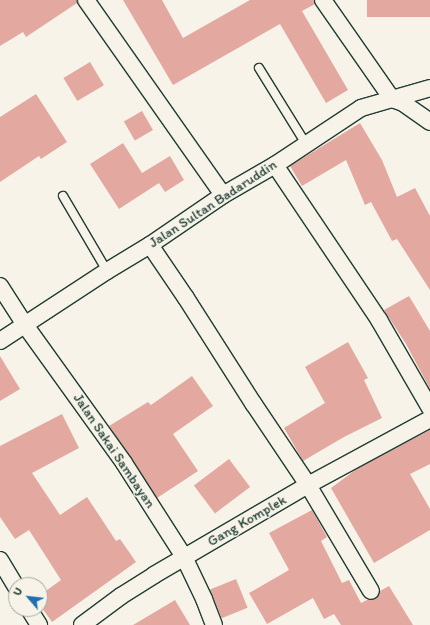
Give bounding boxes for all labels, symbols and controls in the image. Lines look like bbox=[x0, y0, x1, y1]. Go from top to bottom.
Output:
street label: Jalan Sultan Badaruddin bbox=[146, 157, 280, 251]
street label: Jalan Sakai Sambayan bbox=[70, 391, 158, 511]
street label: Gang Komplek bbox=[205, 492, 289, 550]
north arrow bbox=[8, 577, 48, 617]
text: U bbox=[10, 585, 25, 598]

